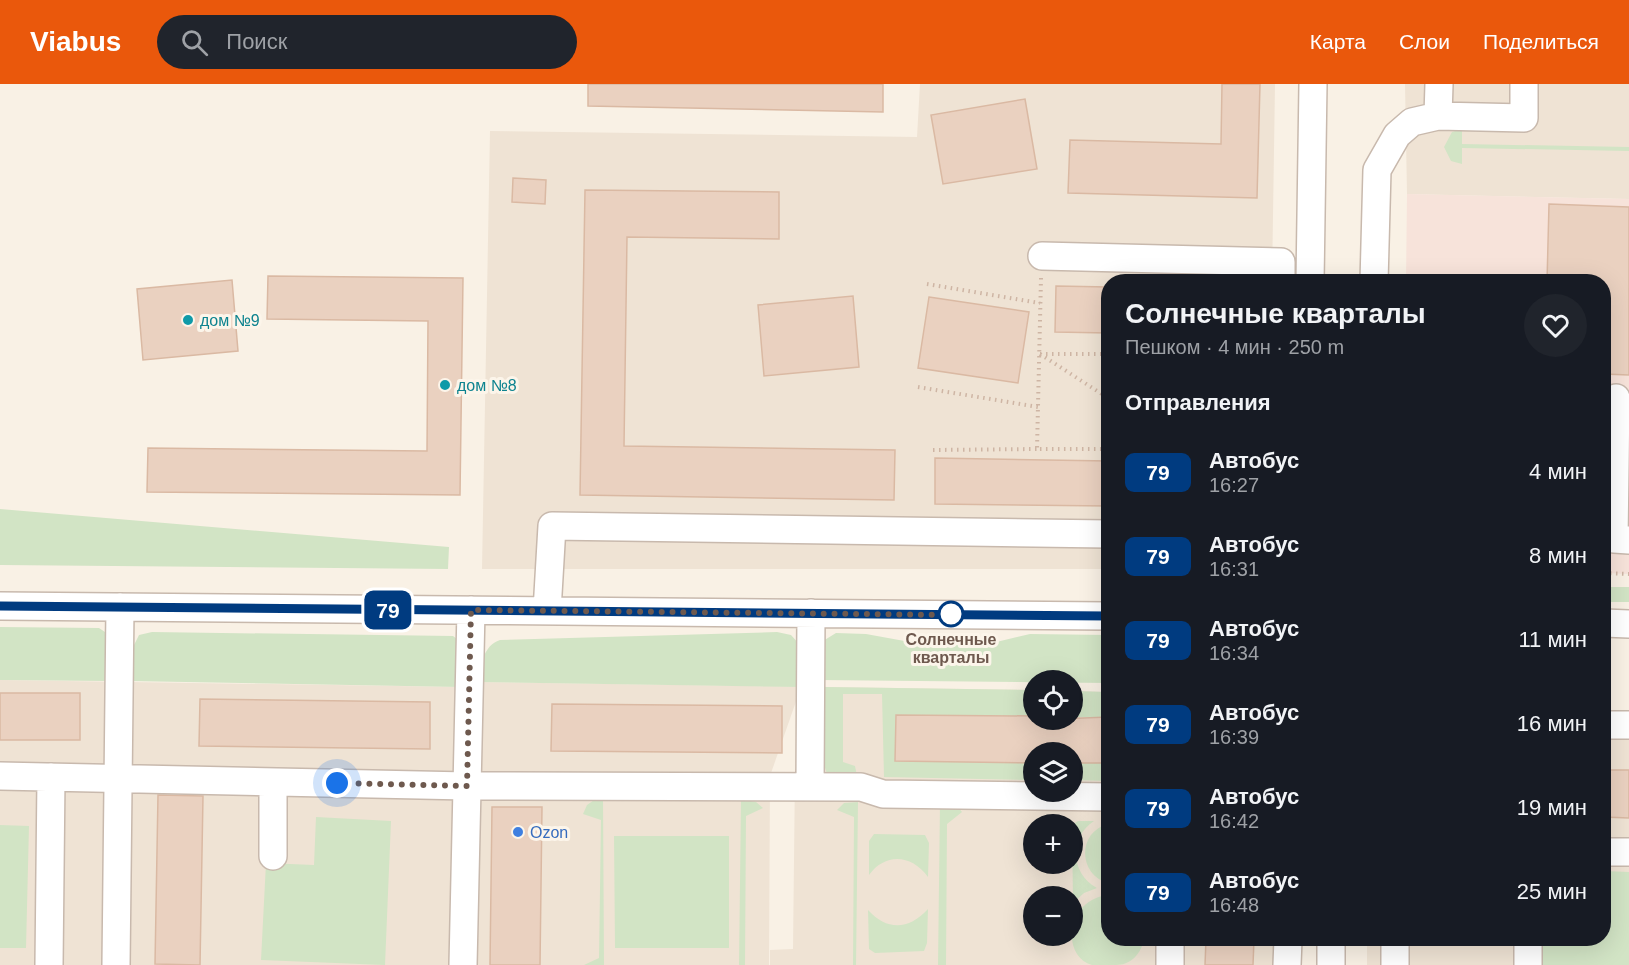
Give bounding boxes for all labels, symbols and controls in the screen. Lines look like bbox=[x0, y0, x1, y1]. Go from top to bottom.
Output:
search box bbox=[157, 15, 577, 69]
text: Viabus bbox=[30, 26, 121, 57]
icon: search bbox=[178, 26, 211, 59]
text: Поиск bbox=[226, 29, 287, 54]
text: Карта bbox=[1310, 30, 1366, 53]
text: Слои bbox=[1399, 30, 1450, 53]
text: Поделиться bbox=[1483, 30, 1599, 53]
button: heart bbox=[1524, 294, 1587, 357]
text: Солнечные кварталы bbox=[1125, 298, 1426, 329]
place label: дом №9 bbox=[200, 312, 260, 329]
marker: дом №9 bbox=[181, 313, 195, 327]
text: Пешком · 4 мин · 250 m bbox=[1125, 336, 1344, 358]
place label: дом №8 bbox=[457, 377, 517, 394]
marker: дом №8 bbox=[438, 378, 452, 392]
text: Отправления bbox=[1125, 390, 1271, 415]
text: Автобус bbox=[1209, 448, 1299, 473]
text: 4 мин bbox=[1529, 459, 1587, 484]
text: 79 bbox=[1146, 461, 1170, 484]
text: 16:27 bbox=[1209, 474, 1259, 496]
text: Автобус bbox=[1209, 532, 1299, 557]
text: 8 мин bbox=[1529, 543, 1587, 568]
text: 79 bbox=[1146, 545, 1170, 568]
text: 16:31 bbox=[1209, 558, 1259, 580]
line badge: 79 bbox=[361, 590, 415, 630]
text: 79 bbox=[376, 599, 400, 622]
marker: Солнечные кварталы bbox=[938, 601, 964, 627]
text: Автобус bbox=[1209, 616, 1299, 641]
text: 11 мин bbox=[1518, 627, 1587, 652]
text: 79 bbox=[1146, 629, 1170, 652]
place label: Солнечные кварталы bbox=[906, 631, 996, 666]
text: 16:34 bbox=[1209, 642, 1259, 664]
map controls bbox=[1023, 670, 1083, 946]
button: locate bbox=[1023, 670, 1083, 730]
text: Автобус bbox=[1209, 700, 1299, 725]
text: 16 мин bbox=[1517, 711, 1587, 736]
text: 79 bbox=[1146, 713, 1170, 736]
text: 16:39 bbox=[1209, 726, 1259, 748]
button: layers bbox=[1023, 742, 1083, 802]
your location bbox=[322, 768, 352, 798]
text: Автобус bbox=[1209, 784, 1299, 809]
text: 19 мин bbox=[1517, 795, 1587, 820]
text: 79 bbox=[1146, 797, 1170, 820]
text: 16:42 bbox=[1209, 810, 1259, 832]
button: + bbox=[1023, 814, 1083, 874]
place label: Ozon bbox=[530, 824, 568, 841]
marker: Ozon bbox=[511, 825, 525, 839]
text: Автобус bbox=[1209, 868, 1299, 893]
text: 25 мин bbox=[1517, 879, 1587, 904]
text: 79 bbox=[1146, 881, 1170, 904]
button: − bbox=[1023, 886, 1083, 946]
text: 16:48 bbox=[1209, 894, 1259, 916]

